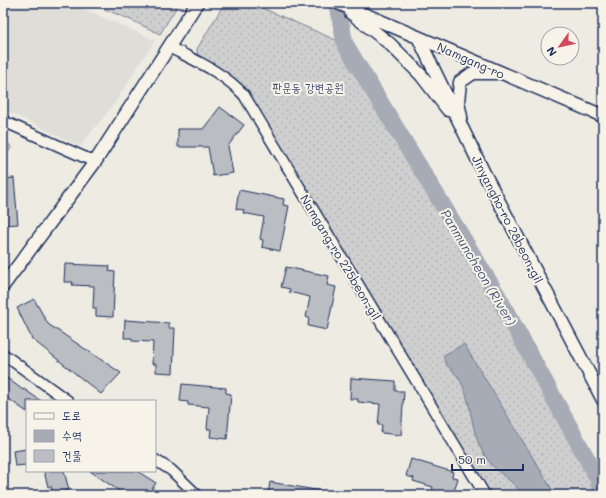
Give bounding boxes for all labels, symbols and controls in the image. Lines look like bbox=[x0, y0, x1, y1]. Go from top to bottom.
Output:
north arrow bbox=[540, 26, 580, 66]
street label: Namgang-ro bbox=[435, 38, 507, 82]
text: N bbox=[543, 44, 560, 59]
park label: 판문동 강변공원 bbox=[272, 79, 344, 95]
street label: Jinyangho-ro 28beon-gil bbox=[469, 152, 547, 286]
street label: Namgang-ro 225beon-gil bbox=[297, 191, 385, 323]
water label: Panmuncheon (River) bbox=[438, 206, 521, 329]
legend bbox=[26, 400, 156, 472]
text: 도로 bbox=[62, 407, 81, 423]
text: 수역 bbox=[62, 427, 82, 443]
scale bar bbox=[452, 446, 523, 472]
text: 건물 bbox=[62, 447, 82, 463]
text: 50 m bbox=[458, 451, 486, 467]

